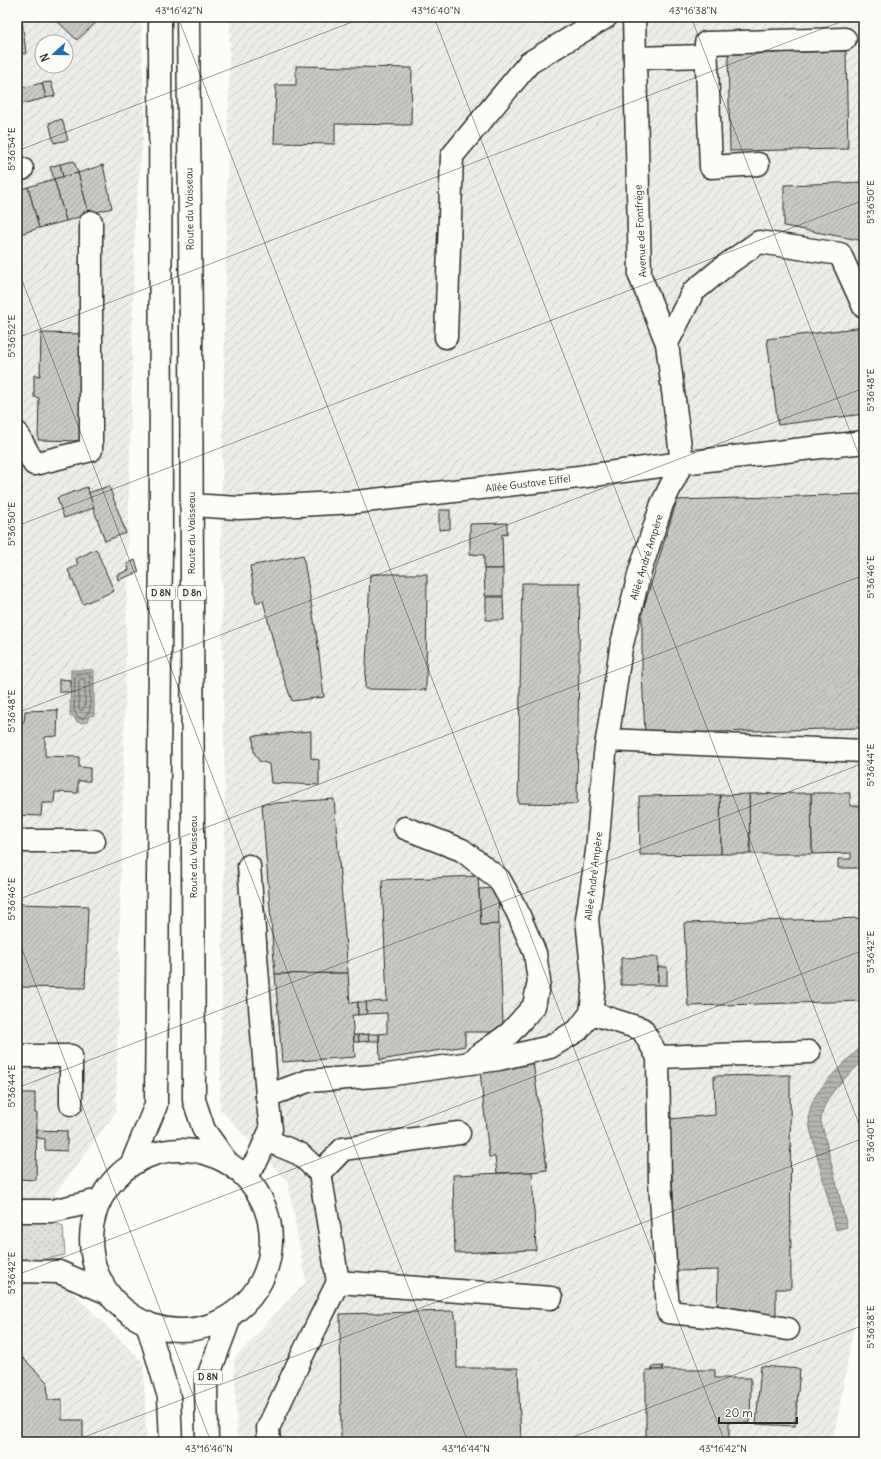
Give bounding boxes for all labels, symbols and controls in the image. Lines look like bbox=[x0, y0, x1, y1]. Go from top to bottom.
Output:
text: 43°16'42"N bbox=[155, 4, 203, 17]
text: 43°16'40"N bbox=[412, 4, 460, 17]
text: 43°16'38"N bbox=[669, 4, 717, 17]
north arrow bbox=[34, 34, 74, 74]
text: N bbox=[37, 52, 53, 64]
text: 5°36'54"E bbox=[5, 127, 18, 171]
street label: Route du Vaisseau bbox=[182, 167, 197, 250]
text: 5°36'50"E bbox=[864, 180, 877, 224]
street label: Avenue de Fontfrège bbox=[632, 184, 649, 278]
text: 5°36'52"E bbox=[5, 314, 18, 357]
text: 5°36'48"E bbox=[864, 368, 877, 412]
street label: Allée Gustave Eiffel bbox=[485, 472, 571, 495]
street label: Route du Vaisseau bbox=[185, 492, 198, 574]
text: 5°36'50"E bbox=[5, 502, 18, 546]
street label: Allée André Ampère bbox=[627, 513, 666, 602]
text: 5°36'46"E bbox=[864, 555, 877, 599]
road number: D 8N bbox=[147, 586, 175, 600]
road number: D 8n bbox=[178, 586, 206, 600]
text: 5°36'48"E bbox=[5, 689, 18, 733]
text: 5°36'44"E bbox=[864, 743, 877, 787]
street label: Route du Vaisseau bbox=[187, 816, 200, 898]
street label: Allée André Ampère bbox=[582, 831, 605, 921]
text: 5°36'46"E bbox=[5, 877, 18, 921]
text: 5°36'42"E bbox=[864, 931, 877, 973]
text: 5°36'44"E bbox=[5, 1064, 18, 1108]
text: 5°36'40"E bbox=[864, 1118, 877, 1162]
text: 5°36'42"E bbox=[5, 1252, 18, 1294]
text: 5°36'38"E bbox=[864, 1305, 877, 1349]
road number: D 8N bbox=[194, 1370, 222, 1384]
scale bar bbox=[719, 1399, 797, 1425]
text: 20 m bbox=[725, 1405, 753, 1420]
text: 43°16'46"N bbox=[185, 1442, 233, 1455]
text: 43°16'44"N bbox=[442, 1442, 490, 1455]
text: 43°16'42"N bbox=[699, 1442, 747, 1455]

